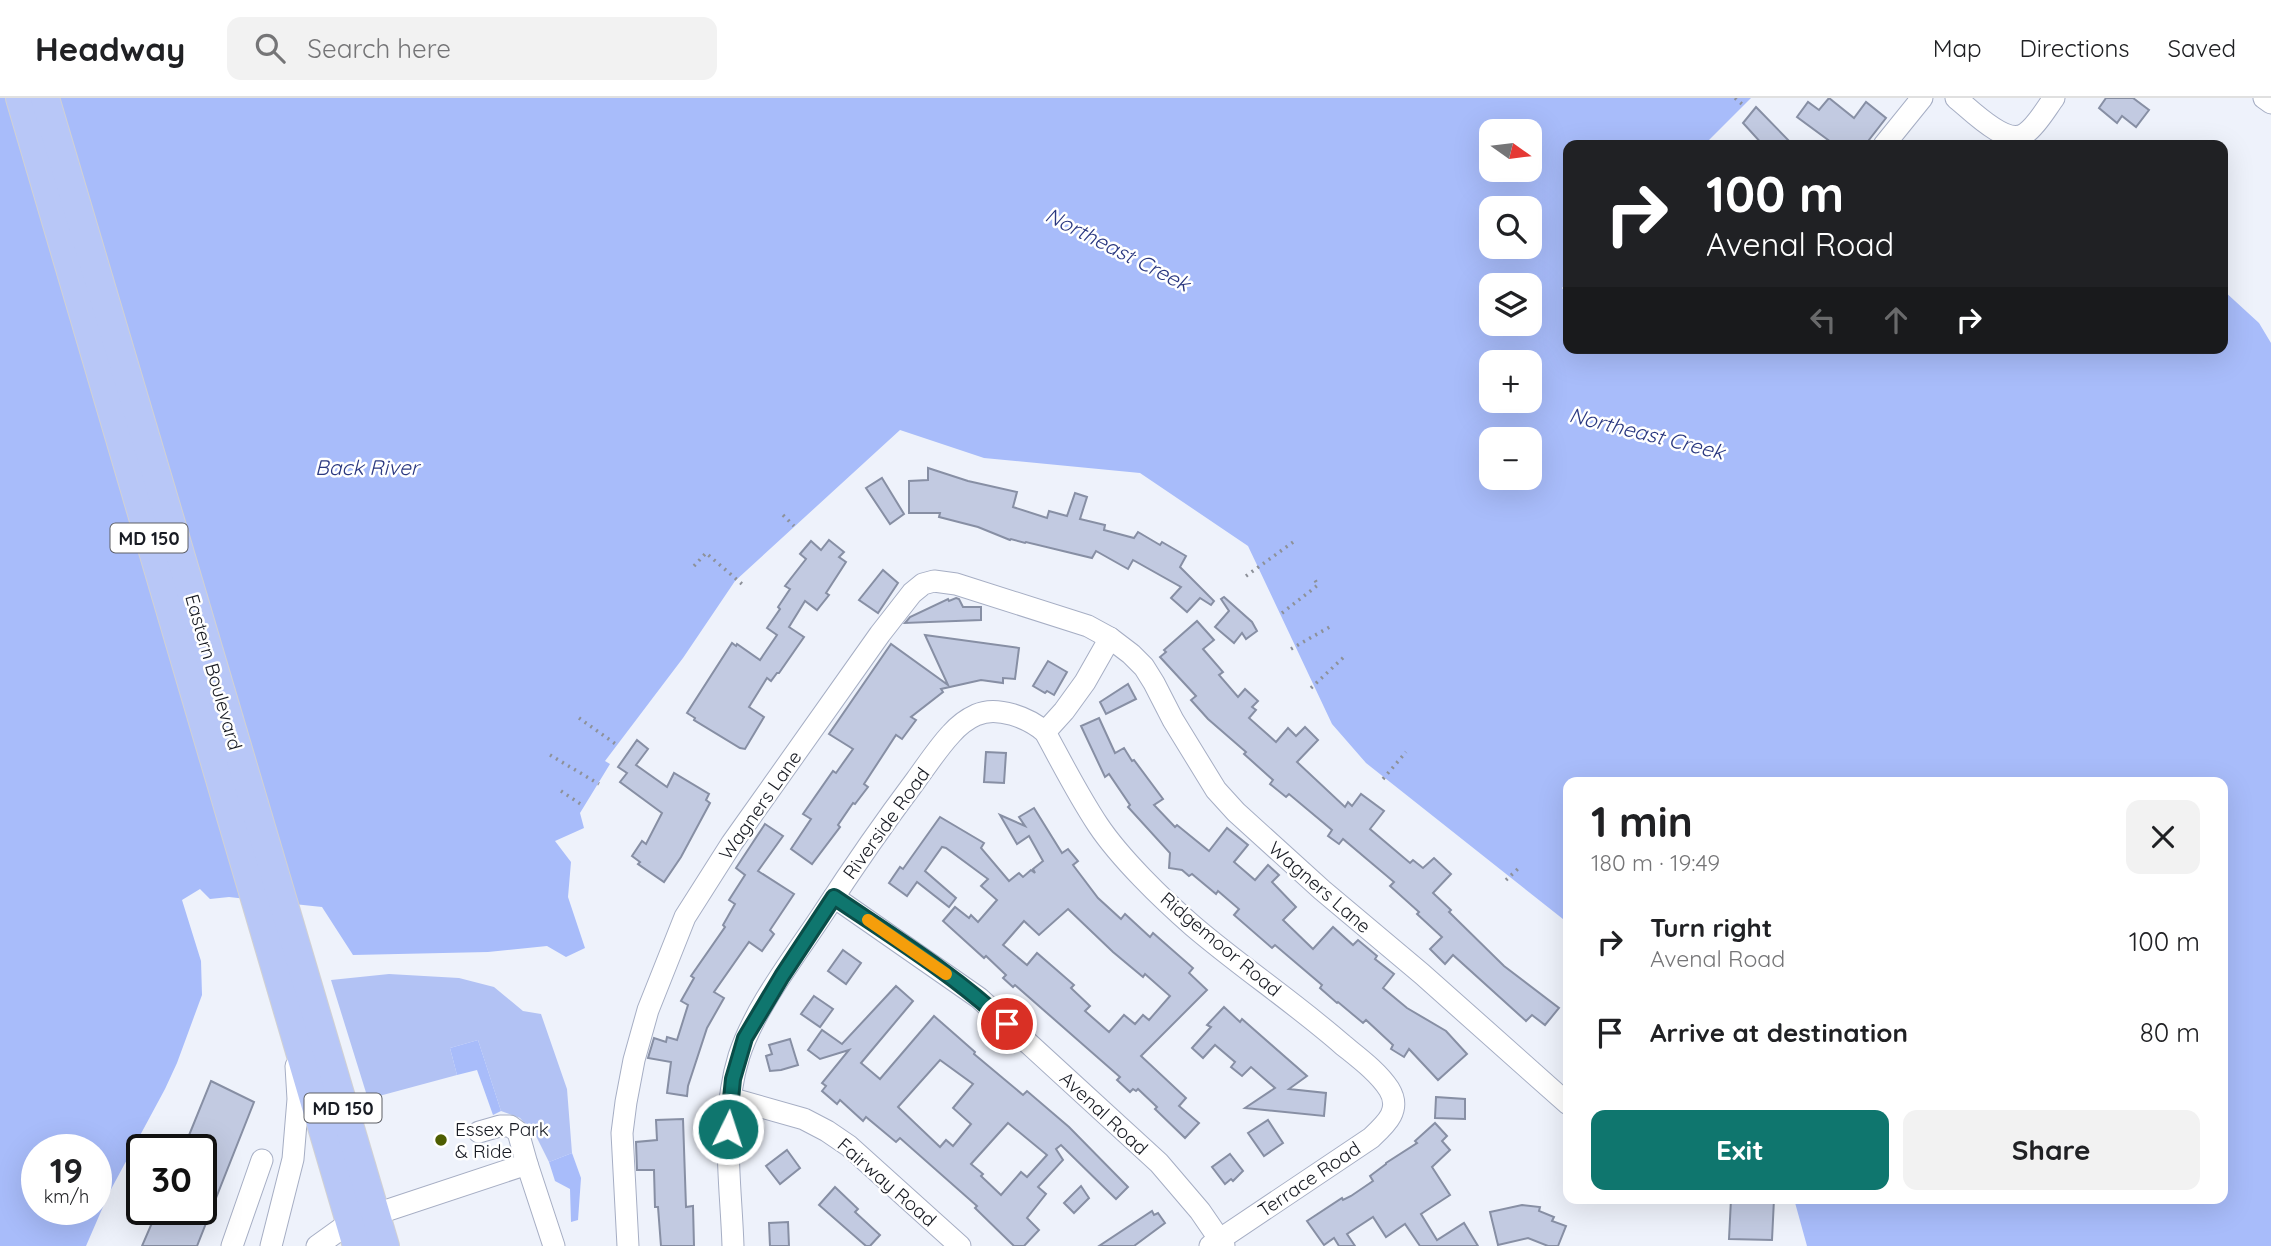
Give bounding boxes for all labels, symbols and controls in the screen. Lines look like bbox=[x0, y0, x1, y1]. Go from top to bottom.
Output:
search box bbox=[227, 17, 717, 80]
text: Headway bbox=[35, 28, 185, 69]
icon: search bbox=[251, 29, 289, 67]
text: Search here bbox=[307, 32, 451, 65]
text: Map bbox=[1933, 33, 1982, 63]
text: Directions bbox=[2020, 33, 2130, 63]
text: Saved bbox=[2168, 33, 2236, 63]
north arrow bbox=[1479, 119, 1542, 182]
map controls bbox=[1479, 119, 1542, 490]
text: 100 m bbox=[1706, 163, 1844, 224]
icon: right bbox=[1591, 168, 1682, 259]
button: search bbox=[1479, 196, 1542, 259]
water label: Northeast Creek bbox=[1041, 201, 1196, 297]
text: Avenal Road bbox=[1706, 224, 1894, 264]
button: layers bbox=[1479, 273, 1542, 336]
icon: left bbox=[1804, 301, 1842, 339]
icon: ahead bbox=[1877, 301, 1915, 339]
icon: right bbox=[1950, 301, 1988, 339]
button: + bbox=[1479, 350, 1542, 413]
water label: Northeast Creek bbox=[1567, 401, 1729, 465]
button: − bbox=[1479, 427, 1542, 490]
water label: Back River bbox=[315, 454, 422, 480]
road number: MD 150 bbox=[110, 524, 188, 552]
street label: Eastern Boulevard bbox=[180, 591, 248, 753]
street label: Wagners Lane bbox=[713, 746, 807, 864]
street label: Riverside Road bbox=[837, 762, 935, 884]
text: 1 min bbox=[1591, 795, 1693, 848]
button: close bbox=[2126, 800, 2200, 874]
street label: Wagners Lane bbox=[1264, 836, 1376, 938]
text: 180 m · 19:49 bbox=[1591, 848, 1720, 877]
street label: Ridgemoor Road bbox=[1156, 886, 1286, 1002]
text: Turn right bbox=[1650, 911, 1772, 944]
icon: right bbox=[1591, 923, 1629, 961]
text: 100 m bbox=[2129, 925, 2200, 958]
text: Avenal Road bbox=[1650, 944, 1785, 973]
pin bbox=[977, 994, 1037, 1054]
icon: arrive bbox=[988, 1005, 1026, 1043]
icon: arrive bbox=[1591, 1014, 1629, 1052]
text: Arrive at destination bbox=[1650, 1016, 1908, 1049]
text: 80 m bbox=[2140, 1016, 2200, 1049]
street label: Avenal Road bbox=[1055, 1066, 1153, 1160]
position arrow bbox=[691, 1092, 765, 1166]
road number: MD 150 bbox=[304, 1093, 382, 1122]
button: Exit bbox=[1591, 1110, 1889, 1190]
button: Share bbox=[1903, 1110, 2200, 1190]
place label: Essex Park & Ride bbox=[455, 1117, 549, 1163]
marker: Essex Park & Ride bbox=[433, 1132, 449, 1148]
street label: Fairway Road bbox=[833, 1133, 941, 1231]
speed limit sign: 30 bbox=[126, 1134, 217, 1225]
street label: Terrace Road bbox=[1253, 1136, 1365, 1222]
text: 19 bbox=[50, 1148, 83, 1192]
text: km/h bbox=[44, 1185, 89, 1208]

